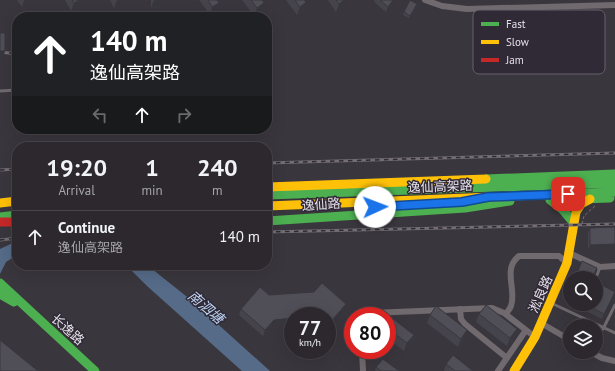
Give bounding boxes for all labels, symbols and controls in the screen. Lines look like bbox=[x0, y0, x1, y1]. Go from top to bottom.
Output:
legend bbox=[473, 10, 605, 74]
text: Fast bbox=[506, 17, 526, 31]
text: 140 m bbox=[90, 22, 167, 59]
icon: ahead bbox=[24, 28, 76, 80]
text: Slow bbox=[506, 35, 529, 49]
text: Jam bbox=[505, 53, 524, 67]
text: 逸仙高架路 bbox=[90, 61, 180, 84]
icon: left bbox=[89, 104, 111, 126]
icon: ahead bbox=[131, 104, 153, 126]
icon: right bbox=[173, 104, 195, 126]
text: 19:20 bbox=[46, 152, 107, 183]
text: 1 bbox=[145, 152, 159, 183]
text: 240 bbox=[197, 152, 238, 183]
street label: 逸仙高架路 bbox=[407, 177, 473, 196]
pin bbox=[551, 177, 585, 211]
text: Arrival bbox=[59, 182, 95, 199]
text: min bbox=[141, 182, 163, 199]
text: m bbox=[212, 182, 223, 199]
icon: arrive bbox=[557, 183, 579, 205]
position arrow bbox=[354, 186, 396, 228]
street label: 逸仙路 bbox=[301, 195, 341, 214]
text: Continue bbox=[58, 218, 115, 237]
icon: ahead bbox=[24, 226, 46, 248]
text: 140 m bbox=[219, 227, 260, 246]
text: 逸仙高架路 bbox=[58, 239, 123, 256]
map controls bbox=[563, 271, 603, 359]
button: search bbox=[563, 271, 603, 311]
street label: 淞良路 bbox=[525, 273, 556, 315]
water label: 南泗塘 bbox=[184, 286, 229, 329]
speed limit sign: 80 bbox=[344, 307, 396, 359]
street label: 长逸路 bbox=[47, 310, 88, 349]
text: 77 bbox=[299, 315, 321, 341]
button: layers bbox=[563, 319, 603, 359]
text: km/h bbox=[299, 336, 321, 349]

